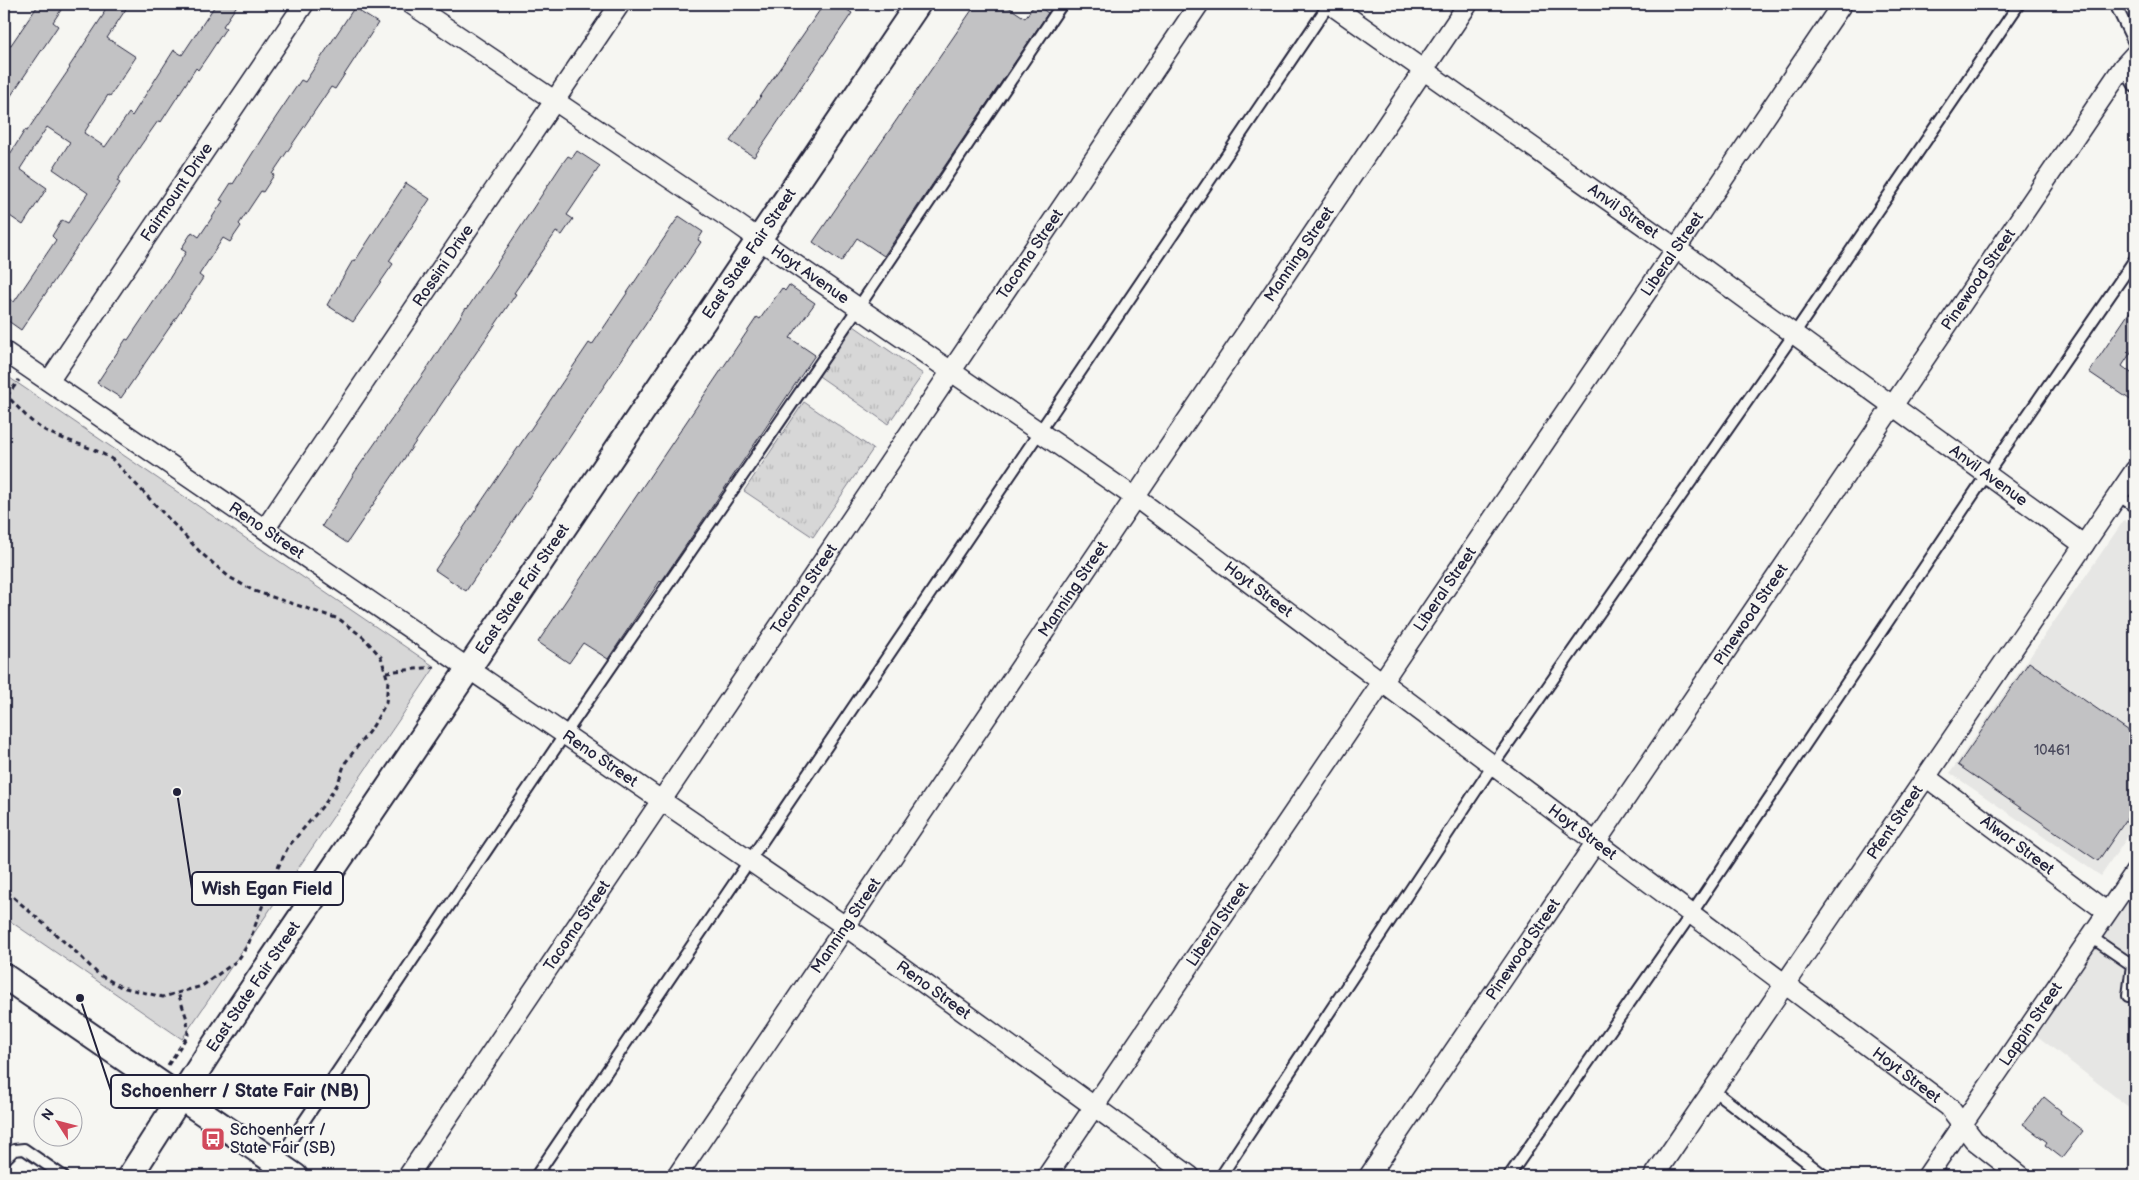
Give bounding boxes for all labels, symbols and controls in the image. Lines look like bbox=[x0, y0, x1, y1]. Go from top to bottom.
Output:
street label: Fairmount Drive bbox=[137, 139, 217, 245]
street label: Anvil Street bbox=[1584, 180, 1662, 242]
street label: East State Fair Street bbox=[698, 185, 800, 323]
street label: Manning Street bbox=[1260, 203, 1338, 306]
street label: Tacoma Street bbox=[993, 205, 1067, 303]
street label: Liberal Street bbox=[1637, 208, 1708, 300]
street label: Rossini Drive bbox=[409, 221, 478, 310]
street label: Pinewood Street bbox=[1937, 225, 2020, 334]
street label: Hoyt Avenue bbox=[767, 241, 853, 308]
street label: Anvil Avenue bbox=[1946, 441, 2032, 511]
street label: Reno Street bbox=[225, 498, 308, 563]
street label: East State Fair Street bbox=[471, 520, 573, 658]
street label: Manning Street bbox=[1034, 538, 1112, 640]
street label: Tacoma Street bbox=[767, 540, 841, 638]
street label: Liberal Street bbox=[1410, 543, 1480, 635]
street label: Hoyt Street bbox=[1220, 558, 1296, 621]
street label: Pinewood Street bbox=[1710, 560, 1792, 669]
street label: Reno Street bbox=[559, 726, 641, 791]
house number: 10461 bbox=[2034, 742, 2070, 759]
street label: Pfent Street bbox=[1863, 781, 1927, 863]
street label: Hoyt Street bbox=[1544, 800, 1620, 864]
street label: Alwar Street bbox=[1977, 812, 2058, 879]
callout: Wish Egan Field bbox=[192, 872, 343, 905]
street label: Manning Street bbox=[807, 874, 885, 977]
street label: Tacoma Street bbox=[540, 877, 614, 974]
text: Wish Egan Field bbox=[202, 879, 332, 900]
street label: Liberal Street bbox=[1182, 879, 1253, 970]
street label: Pinewood Street bbox=[1482, 895, 1564, 1004]
street label: East State Fair Street bbox=[203, 918, 304, 1056]
street label: Reno Street bbox=[893, 957, 974, 1023]
street label: Lappin Street bbox=[1996, 979, 2066, 1070]
street label: Hoyt Street bbox=[1868, 1043, 1945, 1107]
callout: Schoenherr / State Fair (NB) bbox=[111, 1075, 369, 1108]
text: Schoenherr / State Fair (NB) bbox=[121, 1081, 359, 1102]
north arrow bbox=[32, 1098, 82, 1148]
text: N bbox=[38, 1105, 58, 1124]
place label: Schoenherr / State Fair (SB) bbox=[230, 1121, 336, 1158]
bus stop icon: Schoenherr / State Fair (SB) bbox=[200, 1126, 226, 1152]

